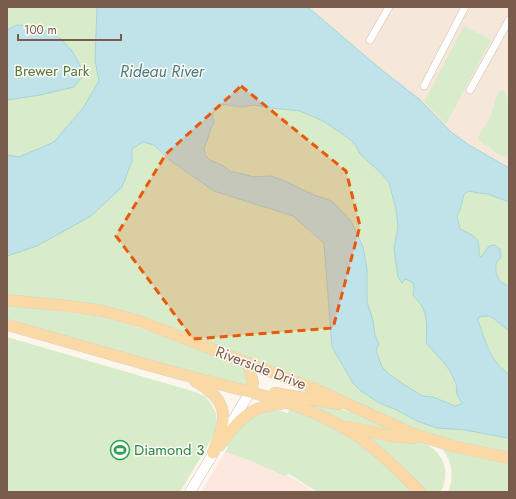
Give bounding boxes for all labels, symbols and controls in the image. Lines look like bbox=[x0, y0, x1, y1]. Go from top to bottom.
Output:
scale bar bbox=[18, 16, 121, 42]
text: 100 m bbox=[24, 21, 57, 39]
park label: Brewer Park bbox=[15, 60, 90, 82]
water label: Rideau River bbox=[120, 60, 206, 83]
street label: Riverside Drive bbox=[212, 341, 310, 395]
sports icon: Diamond 3 bbox=[109, 439, 131, 461]
place label: Diamond 3 bbox=[134, 439, 204, 461]

